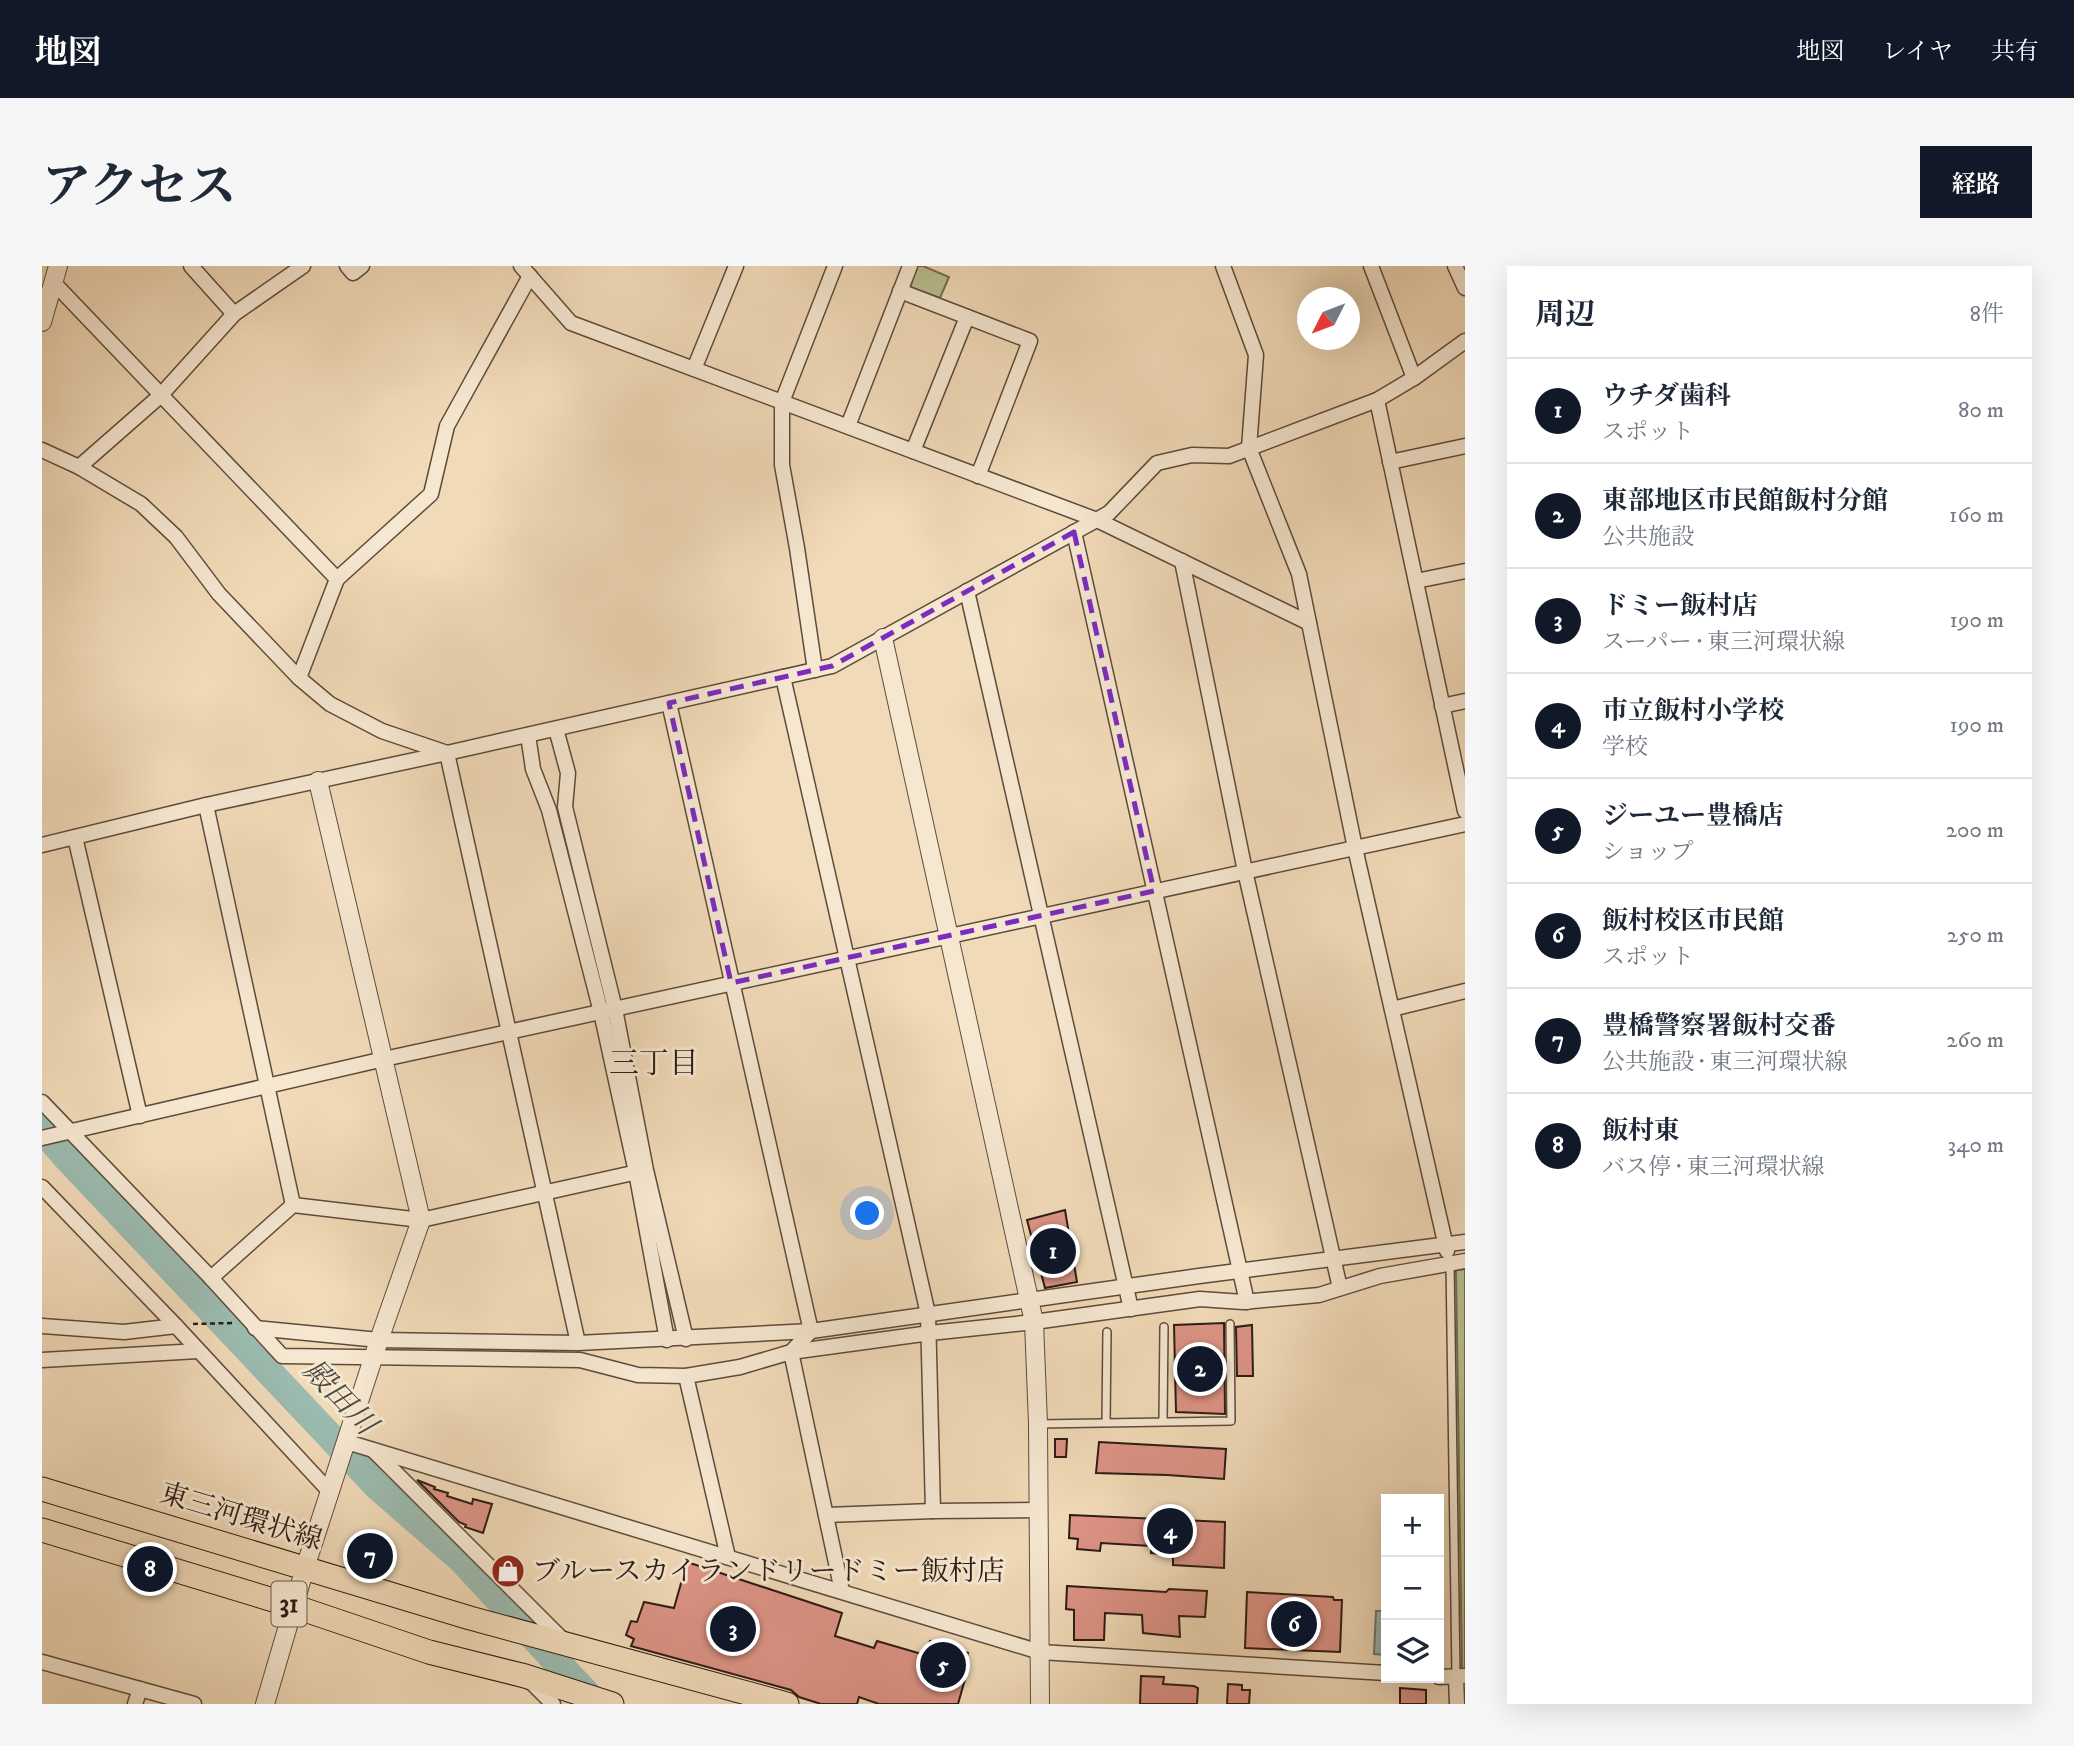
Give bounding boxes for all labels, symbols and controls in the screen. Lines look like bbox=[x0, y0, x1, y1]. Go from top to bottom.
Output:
text: 地図 bbox=[35, 33, 101, 74]
text: 地図 bbox=[1796, 37, 1844, 67]
text: レイヤ bbox=[1882, 37, 1953, 67]
text: 共有 bbox=[1991, 37, 2039, 67]
button: 経路 bbox=[1920, 146, 2032, 218]
text: アクセス bbox=[42, 157, 237, 219]
north arrow bbox=[1297, 287, 1360, 350]
text: 周辺 bbox=[1535, 297, 1595, 334]
text: 8件 bbox=[1969, 300, 2004, 329]
text: ウチダ歯科 bbox=[1602, 380, 1731, 413]
text: 1 bbox=[1554, 396, 1562, 425]
text: 80 m bbox=[1958, 396, 2004, 425]
text: スポット bbox=[1602, 418, 1694, 447]
text: 東部地区市民館飯村分館 bbox=[1602, 485, 1888, 518]
text: 2 bbox=[1552, 501, 1564, 530]
text: 160 m bbox=[1949, 501, 2004, 530]
text: 公共施設 bbox=[1602, 523, 1694, 552]
text: ドミー飯村店 bbox=[1602, 590, 1758, 623]
text: 3 bbox=[1554, 606, 1562, 635]
text: 190 m bbox=[1950, 606, 2004, 635]
text: スーパー · 東三河環状線 bbox=[1602, 628, 1845, 657]
text: 市立飯村小学校 bbox=[1602, 695, 1784, 728]
text: 4 bbox=[1551, 711, 1565, 740]
text: 190 m bbox=[1950, 711, 2004, 740]
text: 学校 bbox=[1602, 733, 1648, 762]
text: ジーユー豊橋店 bbox=[1602, 800, 1784, 833]
text: 5 bbox=[1552, 816, 1564, 845]
text: 200 m bbox=[1946, 816, 2004, 845]
text: ショップ bbox=[1602, 838, 1694, 867]
text: 飯村校区市民館 bbox=[1602, 905, 1784, 938]
text: 6 bbox=[1552, 921, 1564, 950]
text: 250 m bbox=[1947, 921, 2004, 950]
text: スポット bbox=[1602, 943, 1694, 972]
text: 豊橋警察署飯村交番 bbox=[1602, 1010, 1836, 1043]
text: 7 bbox=[1552, 1026, 1564, 1055]
text: 260 m bbox=[1946, 1026, 2004, 1055]
district label: 三丁目 bbox=[609, 1046, 699, 1083]
text: 公共施設 · 東三河環状線 bbox=[1602, 1048, 1847, 1077]
text: 飯村東 bbox=[1602, 1115, 1680, 1148]
text: 8 bbox=[1552, 1131, 1564, 1160]
text: 340 m bbox=[1948, 1131, 2004, 1160]
text: バス停 · 東三河環状線 bbox=[1602, 1153, 1824, 1182]
your location bbox=[850, 1196, 884, 1230]
pin: 1 bbox=[1030, 1225, 1076, 1277]
pin: 2 bbox=[1177, 1343, 1223, 1395]
water label: 殿田川 bbox=[294, 1353, 386, 1445]
street label: 東三河環状線 bbox=[156, 1476, 326, 1558]
map controls bbox=[1381, 1494, 1444, 1683]
button: + bbox=[1381, 1494, 1444, 1557]
pin: 4 bbox=[1147, 1505, 1193, 1557]
pin: 7 bbox=[347, 1530, 393, 1582]
pin: 8 bbox=[127, 1543, 173, 1595]
shop icon: ブルースカイランドリードミー飯村店 bbox=[489, 1552, 527, 1590]
place label: ブルースカイランドリードミー飯村店 bbox=[532, 1554, 1005, 1589]
button: − bbox=[1381, 1557, 1444, 1620]
road number: 31 bbox=[272, 1582, 306, 1626]
pin: 6 bbox=[1271, 1598, 1317, 1650]
pin: 3 bbox=[710, 1603, 756, 1655]
button: layers bbox=[1381, 1620, 1444, 1683]
pin: 5 bbox=[920, 1639, 966, 1691]

